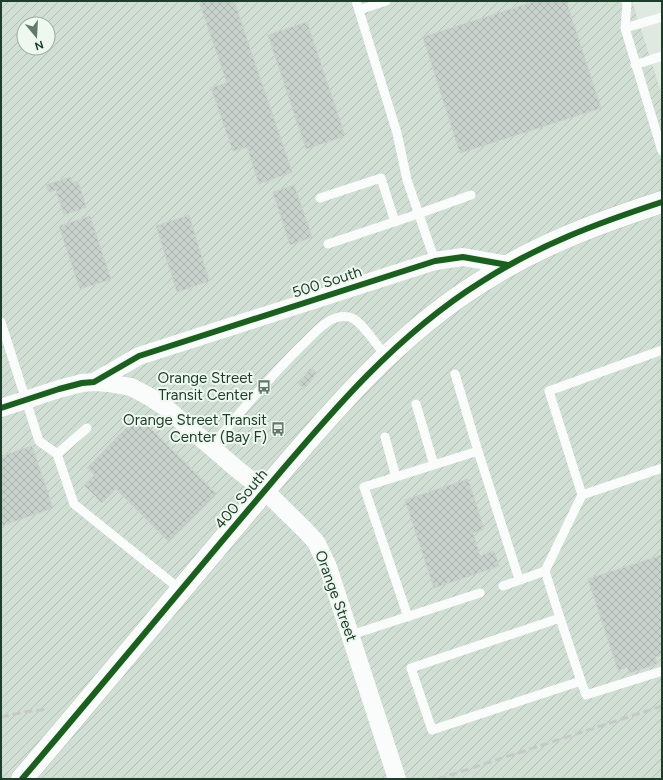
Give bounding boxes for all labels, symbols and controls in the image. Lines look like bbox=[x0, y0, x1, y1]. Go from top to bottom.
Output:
north arrow bbox=[16, 16, 56, 56]
text: N bbox=[33, 38, 45, 53]
street label: 500 South bbox=[290, 262, 364, 302]
place label: Orange Street Transit Center bbox=[158, 369, 253, 404]
bus stop icon: Orange Street Transit Center bbox=[256, 379, 272, 395]
place label: Orange Street Transit Center (Bay F) bbox=[123, 411, 267, 446]
bus stop icon: Orange Street Transit Center (Bay F) bbox=[270, 421, 286, 437]
street label: 400 South bbox=[211, 465, 271, 533]
street label: Orange Street bbox=[311, 548, 361, 644]

